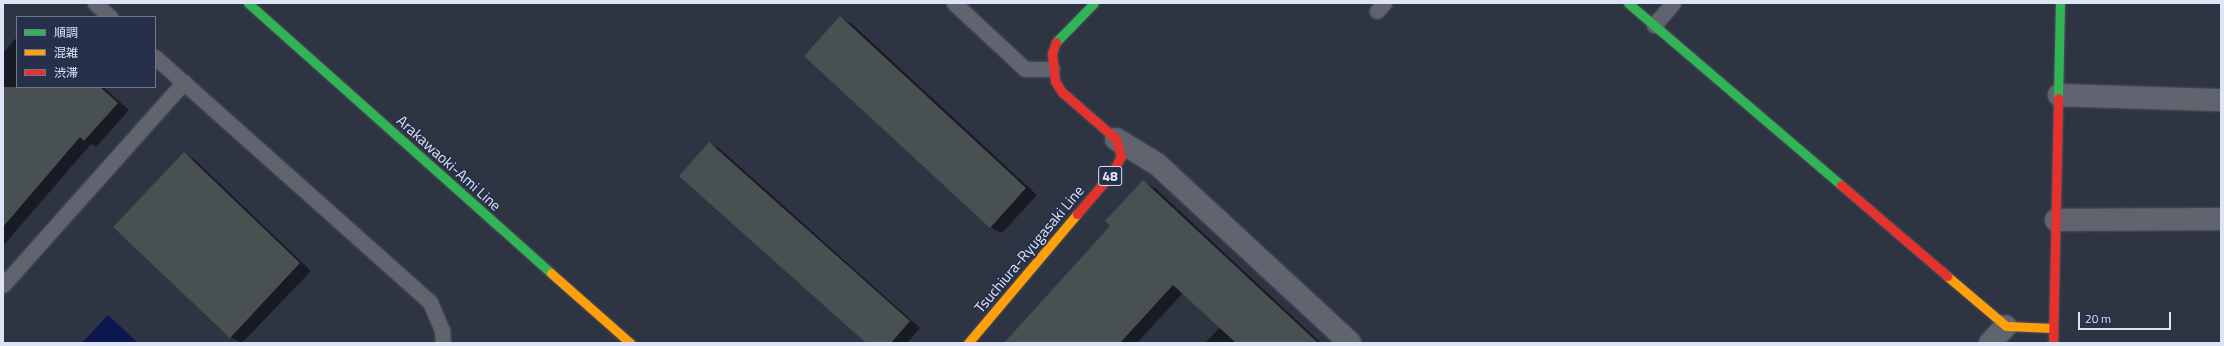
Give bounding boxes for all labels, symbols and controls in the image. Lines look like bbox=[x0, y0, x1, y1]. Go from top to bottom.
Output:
legend bbox=[16, 16, 156, 88]
text: 順調 bbox=[54, 23, 78, 42]
text: 混雑 bbox=[54, 43, 78, 62]
text: 渋滞 bbox=[54, 63, 78, 82]
street label: Arakawaoki-Ami Line bbox=[393, 111, 505, 215]
road number: 48 bbox=[1098, 164, 1122, 188]
street label: Tsuchiura-Ryugasaki Line bbox=[970, 182, 1088, 316]
scale bar bbox=[2080, 304, 2173, 330]
text: 20 m bbox=[2085, 309, 2111, 328]

